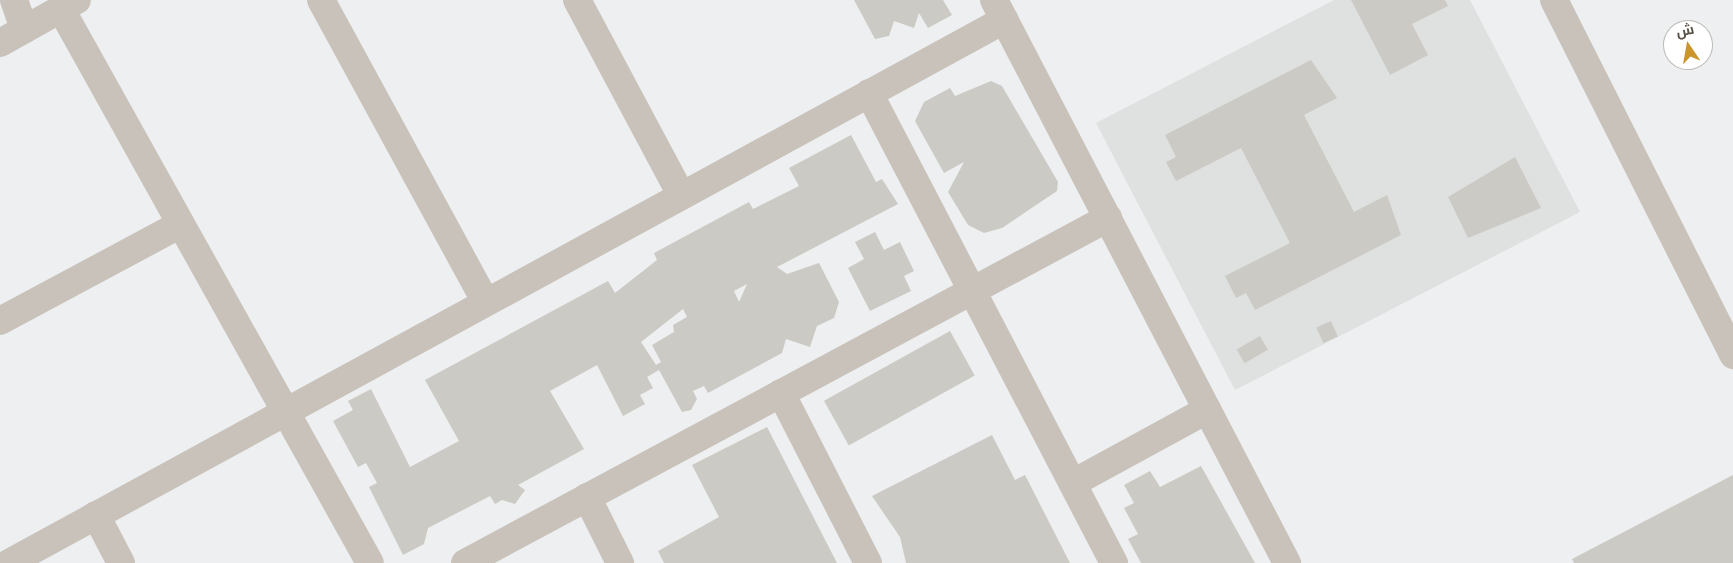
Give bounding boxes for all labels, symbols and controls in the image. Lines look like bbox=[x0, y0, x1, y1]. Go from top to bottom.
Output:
north arrow bbox=[1663, 20, 1713, 70]
text: ش bbox=[1674, 21, 1696, 41]

